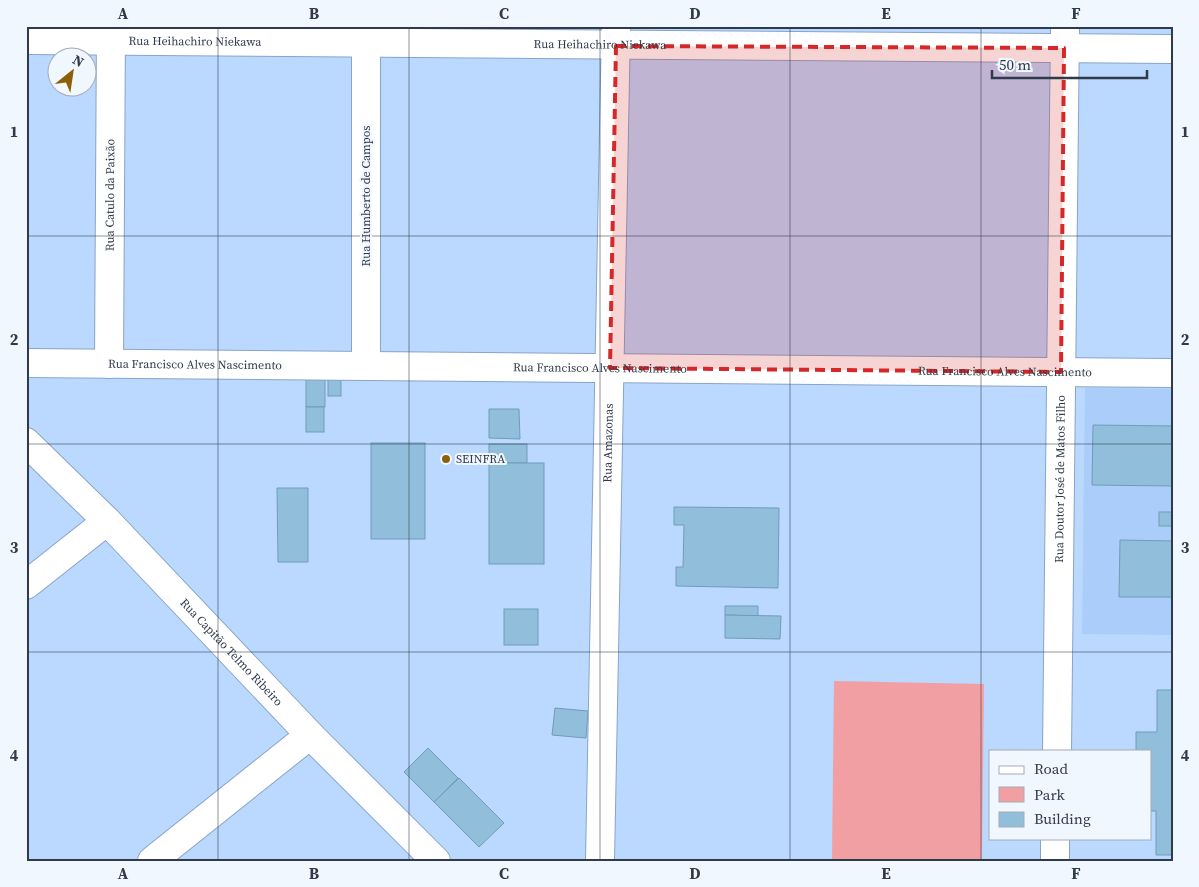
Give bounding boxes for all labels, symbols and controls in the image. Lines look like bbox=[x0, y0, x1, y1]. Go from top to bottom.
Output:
text: A bbox=[118, 2, 129, 24]
text: B bbox=[309, 2, 320, 24]
text: C bbox=[499, 2, 509, 24]
text: D bbox=[689, 2, 701, 24]
text: E bbox=[881, 2, 891, 24]
text: F bbox=[1071, 2, 1081, 24]
street label: Rua Heihachiro Niekawa bbox=[129, 33, 262, 50]
street label: Rua Heihachiro Niekawa bbox=[534, 36, 667, 53]
north arrow bbox=[48, 48, 98, 98]
scale bar bbox=[992, 48, 1146, 80]
text: N bbox=[69, 50, 88, 72]
text: 50 m bbox=[999, 54, 1031, 75]
text: 1 bbox=[10, 120, 18, 142]
text: 1 bbox=[1181, 120, 1189, 142]
street label: Rua Humberto de Campos bbox=[358, 126, 374, 267]
street label: Rua Catulo da Paixão bbox=[102, 138, 118, 251]
text: 2 bbox=[10, 328, 19, 350]
text: 2 bbox=[1181, 328, 1190, 350]
street label: Rua Francisco Alves Nascimento bbox=[108, 356, 282, 373]
street label: Rua Francisco Alves Nascimento bbox=[513, 359, 687, 377]
street label: Rua Francisco Alves Nascimento bbox=[918, 363, 1092, 380]
street label: Rua Doutor José de Matos Filho bbox=[1051, 395, 1069, 563]
street label: Rua Amazonas bbox=[599, 403, 617, 483]
place label: SEINFRA bbox=[456, 451, 505, 467]
marker: SEINFRA bbox=[440, 453, 452, 465]
text: 3 bbox=[10, 536, 19, 558]
text: 3 bbox=[1181, 536, 1190, 558]
street label: Rua Capitão Telmo Ribeiro bbox=[177, 595, 287, 710]
text: 4 bbox=[10, 744, 19, 766]
text: 4 bbox=[1181, 744, 1190, 766]
legend bbox=[989, 750, 1152, 840]
text: Road bbox=[1034, 758, 1068, 779]
text: Park bbox=[1034, 784, 1066, 805]
text: Building bbox=[1034, 808, 1091, 829]
text: A bbox=[118, 862, 129, 884]
text: B bbox=[309, 862, 320, 884]
text: C bbox=[499, 862, 509, 884]
text: D bbox=[689, 862, 701, 884]
text: E bbox=[881, 862, 891, 884]
text: F bbox=[1071, 862, 1081, 884]

